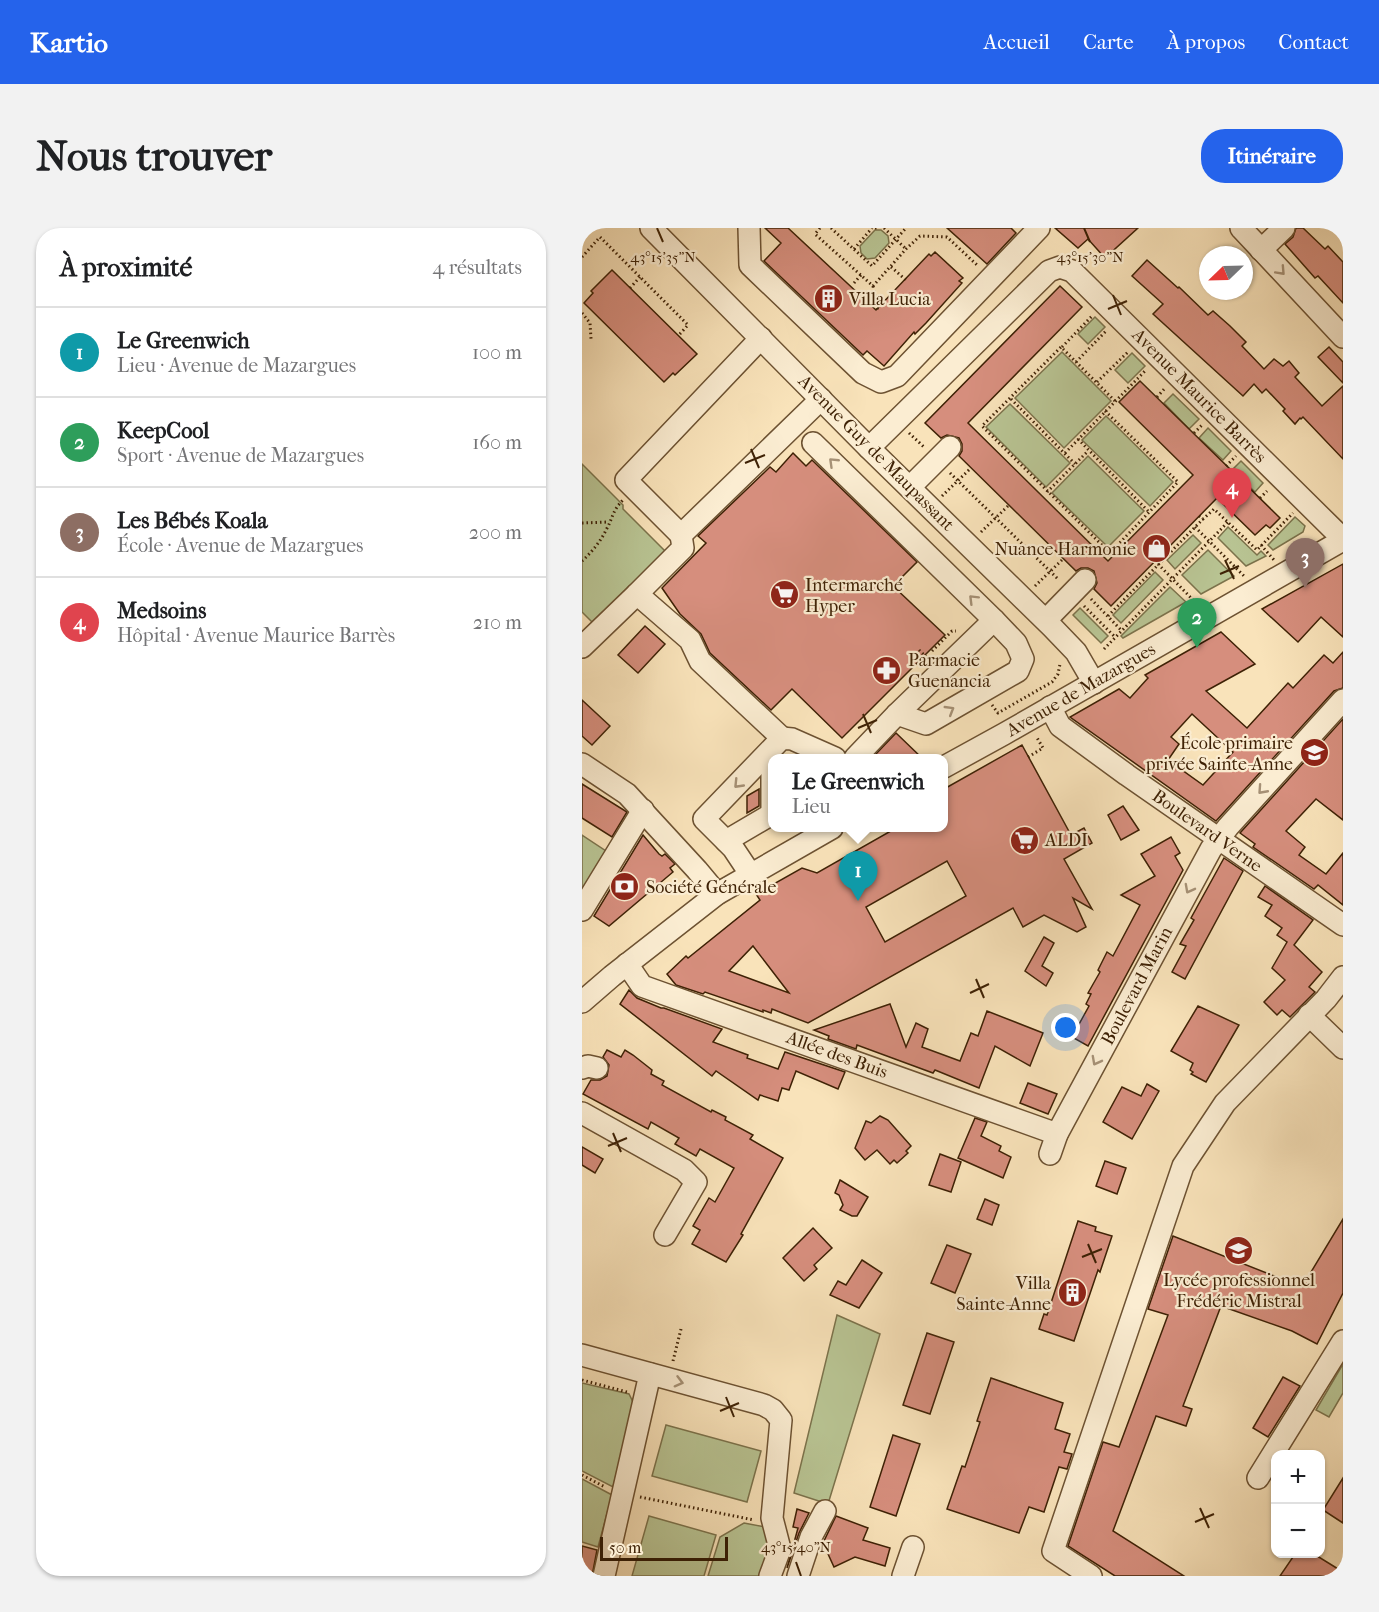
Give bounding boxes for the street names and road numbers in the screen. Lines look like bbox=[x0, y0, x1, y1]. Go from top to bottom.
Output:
street label: Avenue Maurice Barrès bbox=[1127, 324, 1271, 468]
street label: Avenue Guy de Maupassant bbox=[793, 370, 959, 536]
street label: Avenue de Mazargues bbox=[1002, 639, 1160, 742]
street label: Boulevard Verne bbox=[1148, 785, 1266, 877]
street label: Boulevard Marin bbox=[1097, 923, 1177, 1049]
street label: Allée des Buis bbox=[783, 1027, 891, 1083]

